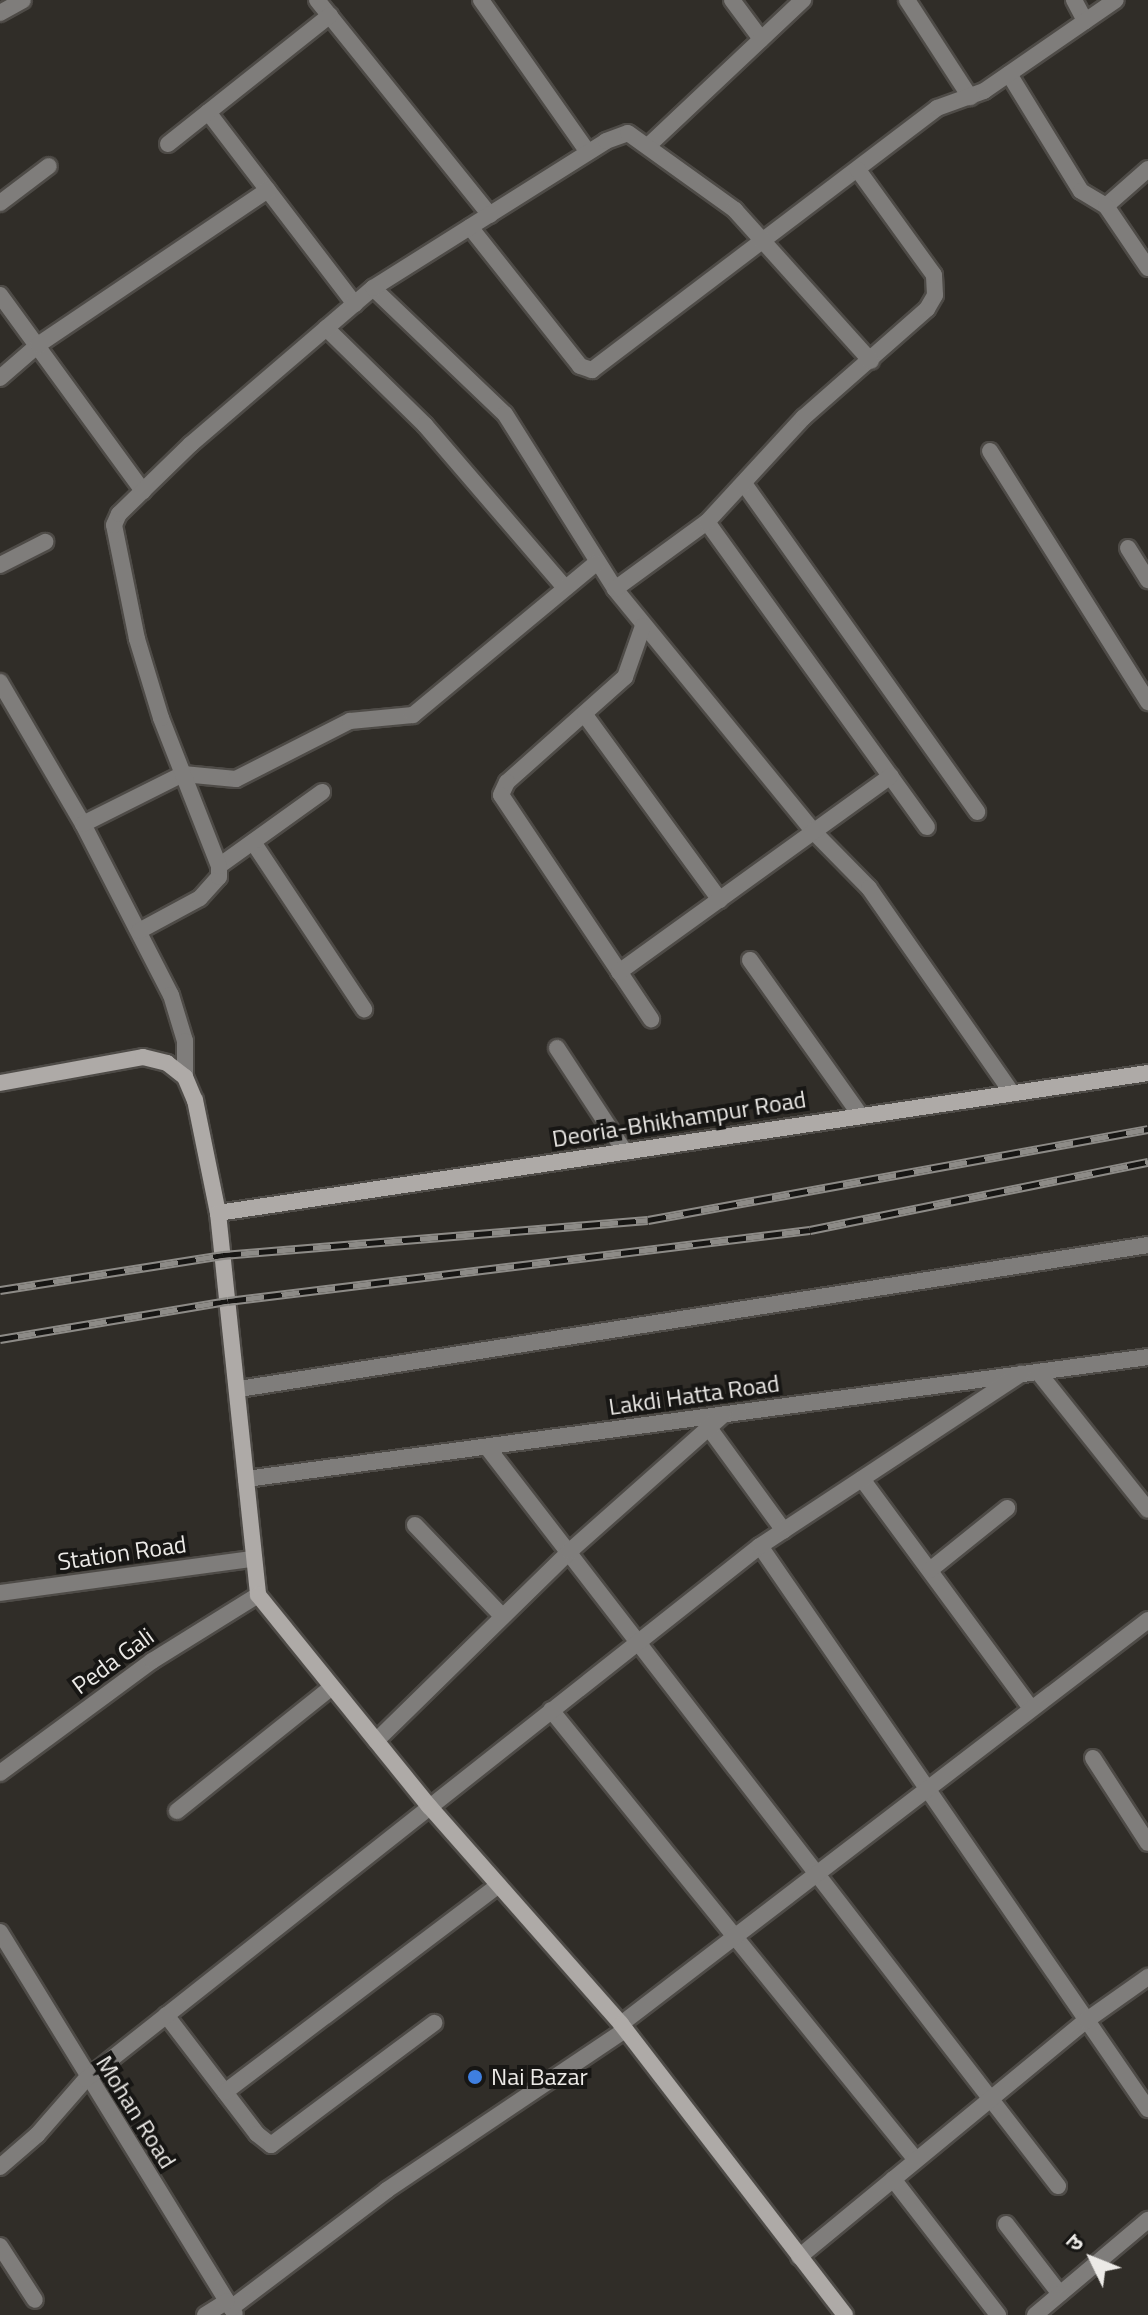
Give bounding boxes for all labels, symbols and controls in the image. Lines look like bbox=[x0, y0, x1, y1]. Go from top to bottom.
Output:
street label: Deoria-Bhikhampur Road bbox=[550, 1085, 808, 1153]
street label: Lakdi Hatta Road bbox=[607, 1369, 781, 1421]
street label: Station Road bbox=[56, 1530, 188, 1576]
street label: Peda Gali bbox=[67, 1622, 159, 1700]
street label: Mohan Road bbox=[90, 2050, 182, 2174]
place label: Nai Bazar bbox=[491, 2063, 588, 2091]
marker: Nai Bazar bbox=[466, 2068, 484, 2086]
north arrow bbox=[1052, 2219, 1132, 2299]
text: उ bbox=[1058, 2226, 1091, 2259]

